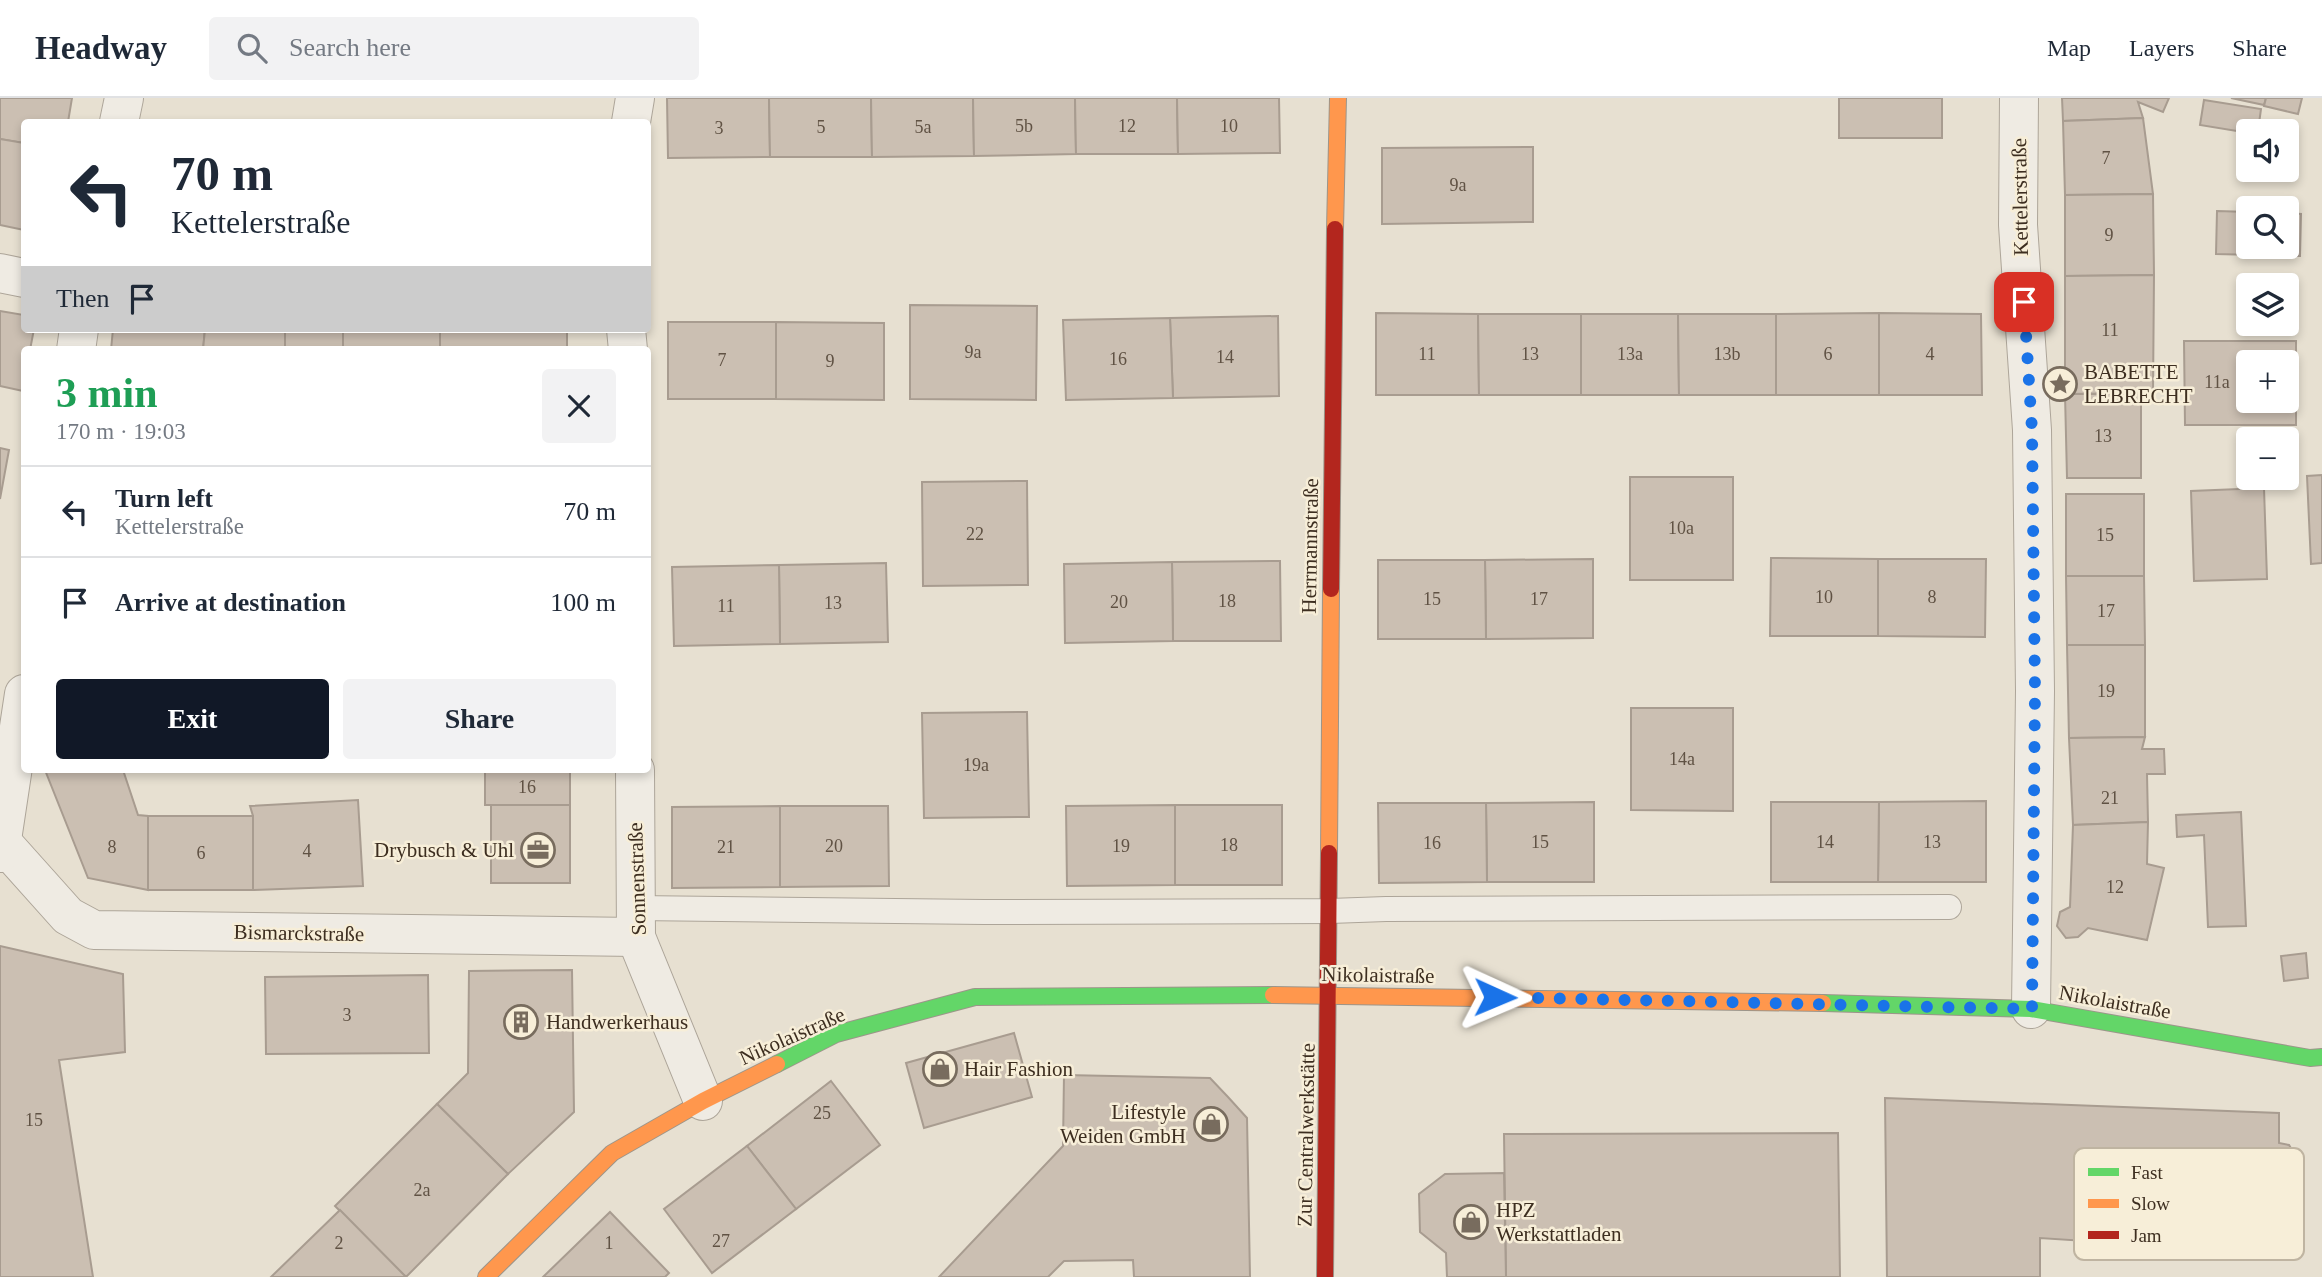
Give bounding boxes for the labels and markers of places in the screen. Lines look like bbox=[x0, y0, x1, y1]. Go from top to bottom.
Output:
pin bbox=[1994, 272, 2054, 332]
place label: BABETTE LEBRECHT bbox=[2084, 360, 2193, 408]
place icon: BABETTE LEBRECHT bbox=[2041, 365, 2079, 403]
office icon: Drybusch & Uhl bbox=[519, 831, 557, 869]
place label: Drybusch & Uhl bbox=[374, 838, 514, 862]
building icon: Handwerkerhaus bbox=[502, 1003, 540, 1041]
place label: Handwerkerhaus bbox=[546, 1010, 688, 1034]
shop icon: Hair Fashion bbox=[921, 1050, 959, 1088]
place label: Hair Fashion bbox=[964, 1057, 1074, 1081]
place label: Lifestyle Weiden GmbH bbox=[1060, 1100, 1186, 1148]
shop icon: Lifestyle Weiden GmbH bbox=[1192, 1105, 1230, 1143]
place label: HPZ Werkstattladen bbox=[1496, 1198, 1622, 1246]
shop icon: HPZ Werkstattladen bbox=[1452, 1203, 1490, 1241]

